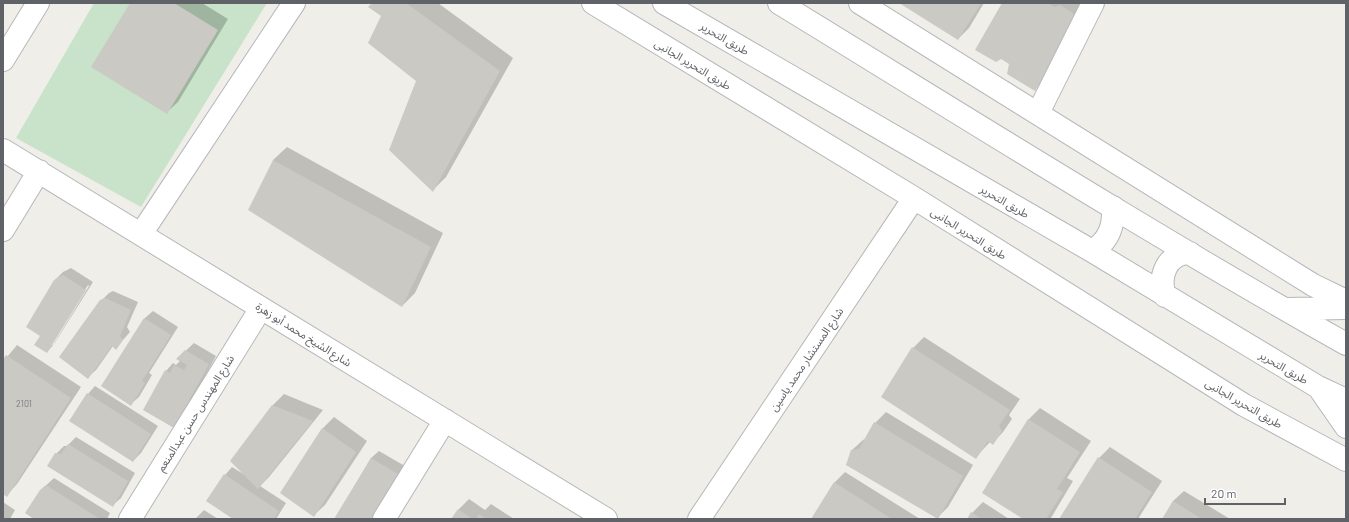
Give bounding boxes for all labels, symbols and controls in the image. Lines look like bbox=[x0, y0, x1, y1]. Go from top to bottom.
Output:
street label: طريق التحرير bbox=[697, 18, 752, 58]
street label: طريق التحرير الجانبى bbox=[652, 36, 734, 93]
street label: طريق التحرير bbox=[977, 181, 1032, 221]
street label: طريق التحرير الجانبى bbox=[928, 204, 1009, 262]
street label: شارع الشيخ محمد أبو زهرة bbox=[253, 299, 355, 371]
street label: شارع المستشار محمد ياسين bbox=[766, 304, 847, 414]
street label: طريق التحرير bbox=[1256, 347, 1311, 387]
street label: شارع المهندس حسن عبدالمنعم bbox=[154, 352, 239, 475]
street label: طريق التحرير الجانبى bbox=[1203, 376, 1285, 431]
house number: 2101 bbox=[16, 398, 32, 409]
scale bar bbox=[1205, 480, 1285, 506]
text: 20 m bbox=[1211, 486, 1237, 500]

